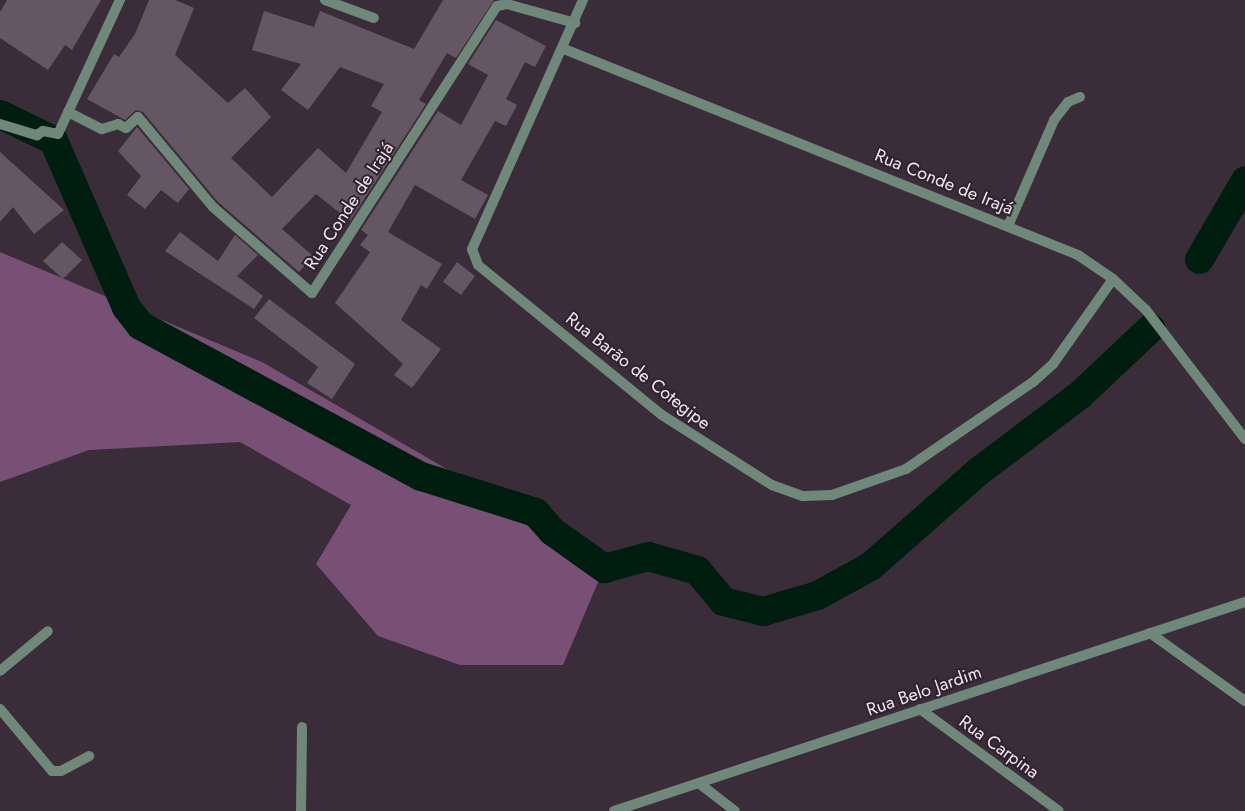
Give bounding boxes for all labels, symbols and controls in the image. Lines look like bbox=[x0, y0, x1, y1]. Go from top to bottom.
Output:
street label: Rua Conde de Irajá bbox=[300, 138, 398, 274]
street label: Rua Conde de Irajá bbox=[872, 144, 1016, 220]
street label: Rua Barão de Cotegipe bbox=[561, 308, 715, 434]
street label: Rua Belo Jardim bbox=[864, 661, 984, 721]
street label: Rua Carpina bbox=[955, 711, 1043, 783]

